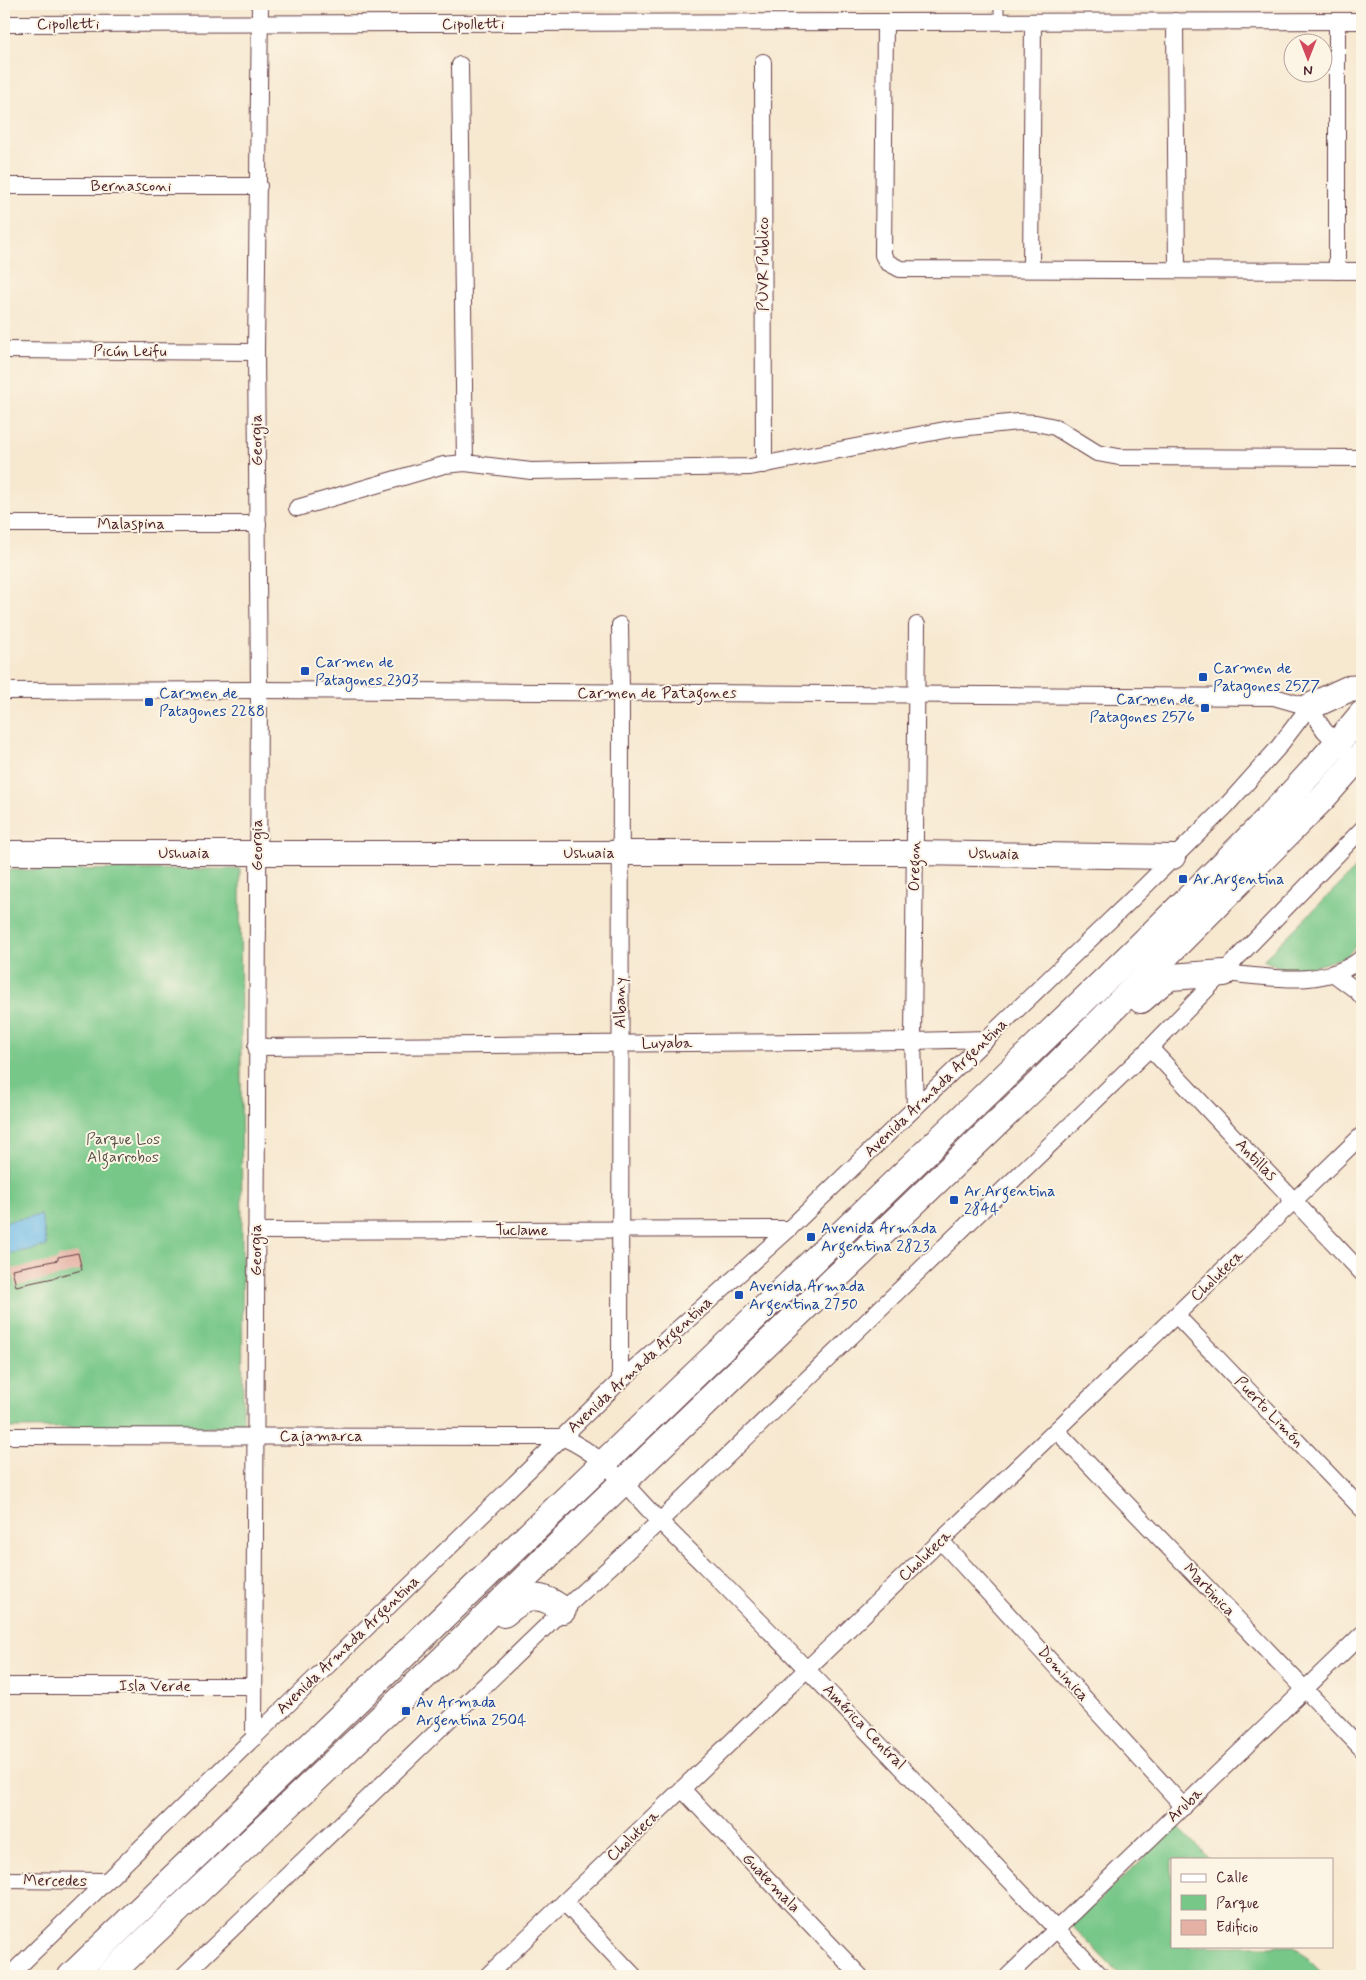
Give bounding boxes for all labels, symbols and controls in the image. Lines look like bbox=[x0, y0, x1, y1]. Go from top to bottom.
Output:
street label: Cipolletti bbox=[37, 14, 100, 35]
street label: Cipolletti bbox=[442, 14, 505, 35]
north arrow bbox=[1284, 32, 1334, 82]
text: N bbox=[1303, 61, 1313, 79]
street label: Bernasconi bbox=[91, 176, 172, 197]
street label: PUVR Publico bbox=[753, 217, 774, 311]
street label: Picún Leifu bbox=[93, 341, 167, 362]
street label: Georgia bbox=[246, 414, 269, 466]
street label: Malaspina bbox=[97, 514, 165, 535]
place label: Carmen de Patagones 2303 bbox=[315, 652, 418, 692]
place label: Carmen de Patagones 2577 bbox=[1213, 658, 1320, 698]
marker: Carmen de Patagones 2303 bbox=[299, 665, 311, 677]
marker: Carmen de Patagones 2577 bbox=[1197, 671, 1209, 683]
place label: Carmen de Patagones 2288 bbox=[159, 683, 265, 723]
street label: Carmen de Patagones bbox=[577, 683, 737, 705]
place label: Carmen de Patagones 2576 bbox=[1090, 689, 1195, 729]
marker: Carmen de Patagones 2288 bbox=[143, 696, 155, 708]
marker: Carmen de Patagones 2576 bbox=[1199, 702, 1211, 714]
street label: Georgia bbox=[247, 819, 269, 871]
street label: Oregon bbox=[904, 840, 927, 892]
street label: Ushuaia bbox=[158, 843, 210, 864]
street label: Ushuaia bbox=[563, 843, 615, 864]
street label: Ushuaia bbox=[968, 843, 1020, 865]
place label: Ar.Argentina bbox=[1193, 869, 1284, 891]
marker: Ar.Argentina bbox=[1177, 873, 1189, 885]
street label: Albany bbox=[610, 977, 631, 1029]
street label: Avenida Armada Argentina bbox=[860, 1014, 1013, 1163]
street label: Luyaba bbox=[642, 1033, 693, 1054]
park label: Parque Los Algarrobos bbox=[86, 1129, 160, 1169]
street label: Antillas bbox=[1231, 1134, 1281, 1186]
place label: Ar.Argentina 2844 bbox=[964, 1181, 1055, 1220]
marker: Ar.Argentina 2844 bbox=[948, 1194, 960, 1206]
place label: Avenida Armada Argentina 2823 bbox=[821, 1218, 937, 1258]
street label: Tuclame bbox=[496, 1220, 549, 1241]
street label: Georgia bbox=[246, 1224, 268, 1276]
marker: Avenida Armada Argentina 2823 bbox=[805, 1231, 817, 1243]
street label: Choluteca bbox=[1186, 1245, 1248, 1306]
place label: Avenida Armada Argentina 2750 bbox=[749, 1276, 865, 1316]
marker: Avenida Armada Argentina 2750 bbox=[733, 1289, 745, 1301]
street label: Avenida Armada Argentina bbox=[563, 1292, 718, 1439]
street label: Puerto Limón bbox=[1230, 1372, 1308, 1452]
street label: Cajamarca bbox=[280, 1426, 362, 1447]
street label: Choluteca bbox=[894, 1525, 956, 1586]
street label: Martinica bbox=[1178, 1559, 1240, 1621]
street label: Avenida Armada Argentina bbox=[272, 1571, 425, 1720]
street label: Dominica bbox=[1033, 1642, 1093, 1706]
street label: Isla Verde bbox=[119, 1676, 191, 1697]
street label: América Central bbox=[818, 1680, 910, 1774]
place label: Av Armada Argentina 2504 bbox=[416, 1692, 527, 1732]
marker: Av Armada Argentina 2504 bbox=[400, 1705, 412, 1717]
street label: Aruba bbox=[1163, 1783, 1208, 1827]
street label: Choluteca bbox=[602, 1805, 664, 1866]
street label: Guatemala bbox=[737, 1849, 805, 1918]
legend bbox=[1171, 1858, 1334, 1948]
text: Calle bbox=[1216, 1868, 1248, 1888]
street label: Mercedes bbox=[23, 1870, 87, 1892]
text: Parque bbox=[1216, 1894, 1259, 1914]
text: Edificio bbox=[1216, 1918, 1258, 1938]

